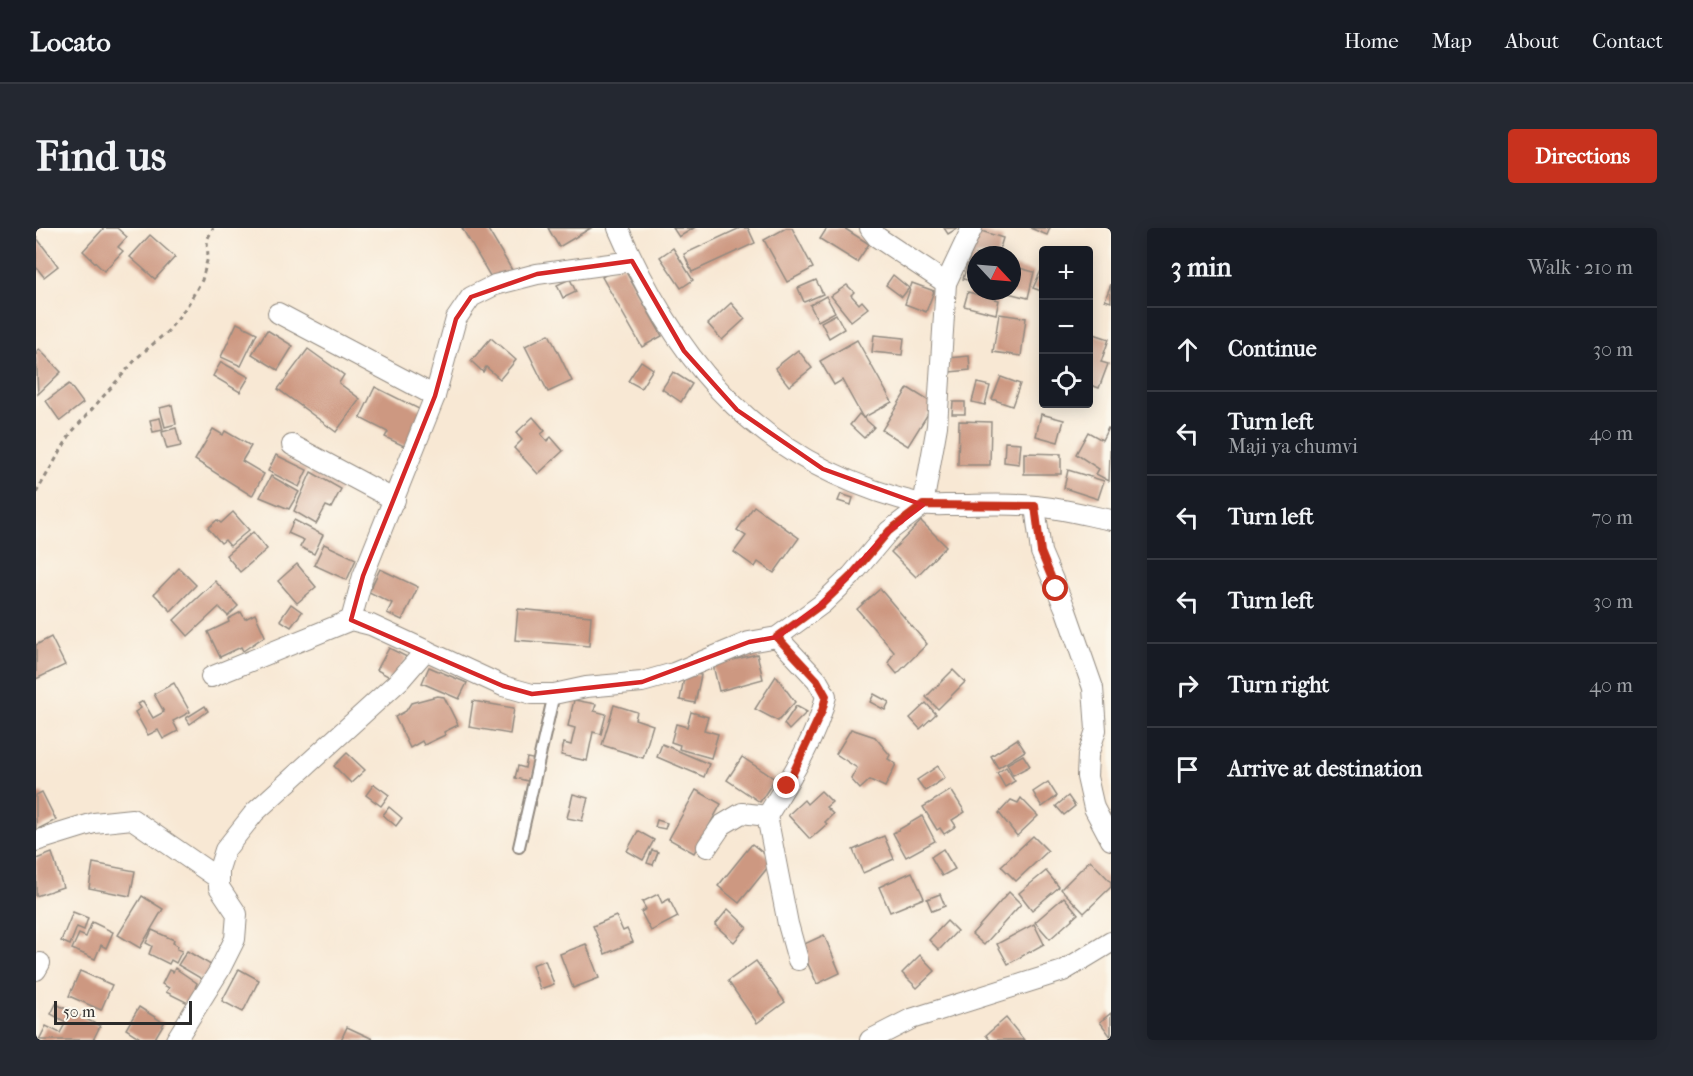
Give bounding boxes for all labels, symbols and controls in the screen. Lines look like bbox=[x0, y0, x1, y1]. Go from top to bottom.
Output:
text: Locato bbox=[30, 25, 111, 58]
text: Home bbox=[1344, 29, 1399, 53]
text: Map bbox=[1432, 29, 1472, 53]
text: About bbox=[1505, 29, 1559, 53]
text: Contact bbox=[1592, 29, 1663, 53]
button: Directions bbox=[1508, 129, 1657, 183]
text: Find us bbox=[36, 132, 166, 181]
north arrow bbox=[967, 246, 1021, 300]
map controls bbox=[1039, 246, 1093, 408]
button: + bbox=[1039, 246, 1093, 300]
text: 3 min bbox=[1171, 252, 1232, 283]
text: Walk · 210 m bbox=[1528, 256, 1633, 279]
button: − bbox=[1039, 300, 1093, 354]
icon: ahead bbox=[1171, 333, 1204, 366]
text: Continue bbox=[1228, 336, 1317, 362]
text: 30 m bbox=[1593, 338, 1633, 361]
button: locate bbox=[1039, 354, 1093, 408]
text: Turn left bbox=[1228, 409, 1314, 435]
icon: left bbox=[1171, 417, 1204, 450]
text: 40 m bbox=[1589, 422, 1633, 445]
text: Maji ya chumvi bbox=[1228, 435, 1358, 458]
icon: left bbox=[1171, 501, 1204, 534]
text: Turn left bbox=[1228, 504, 1314, 530]
text: 70 m bbox=[1591, 506, 1633, 529]
route start bbox=[1042, 575, 1068, 601]
icon: left bbox=[1171, 585, 1204, 618]
text: Turn left bbox=[1228, 588, 1314, 614]
text: 30 m bbox=[1593, 590, 1633, 613]
icon: right bbox=[1171, 669, 1204, 702]
text: Turn right bbox=[1228, 672, 1329, 698]
text: 40 m bbox=[1589, 674, 1633, 697]
icon: arrive bbox=[1171, 753, 1204, 786]
text: Arrive at destination bbox=[1228, 756, 1422, 782]
route end bbox=[773, 772, 799, 798]
scale bar bbox=[54, 998, 192, 1026]
text: 50 m bbox=[63, 1002, 95, 1021]

